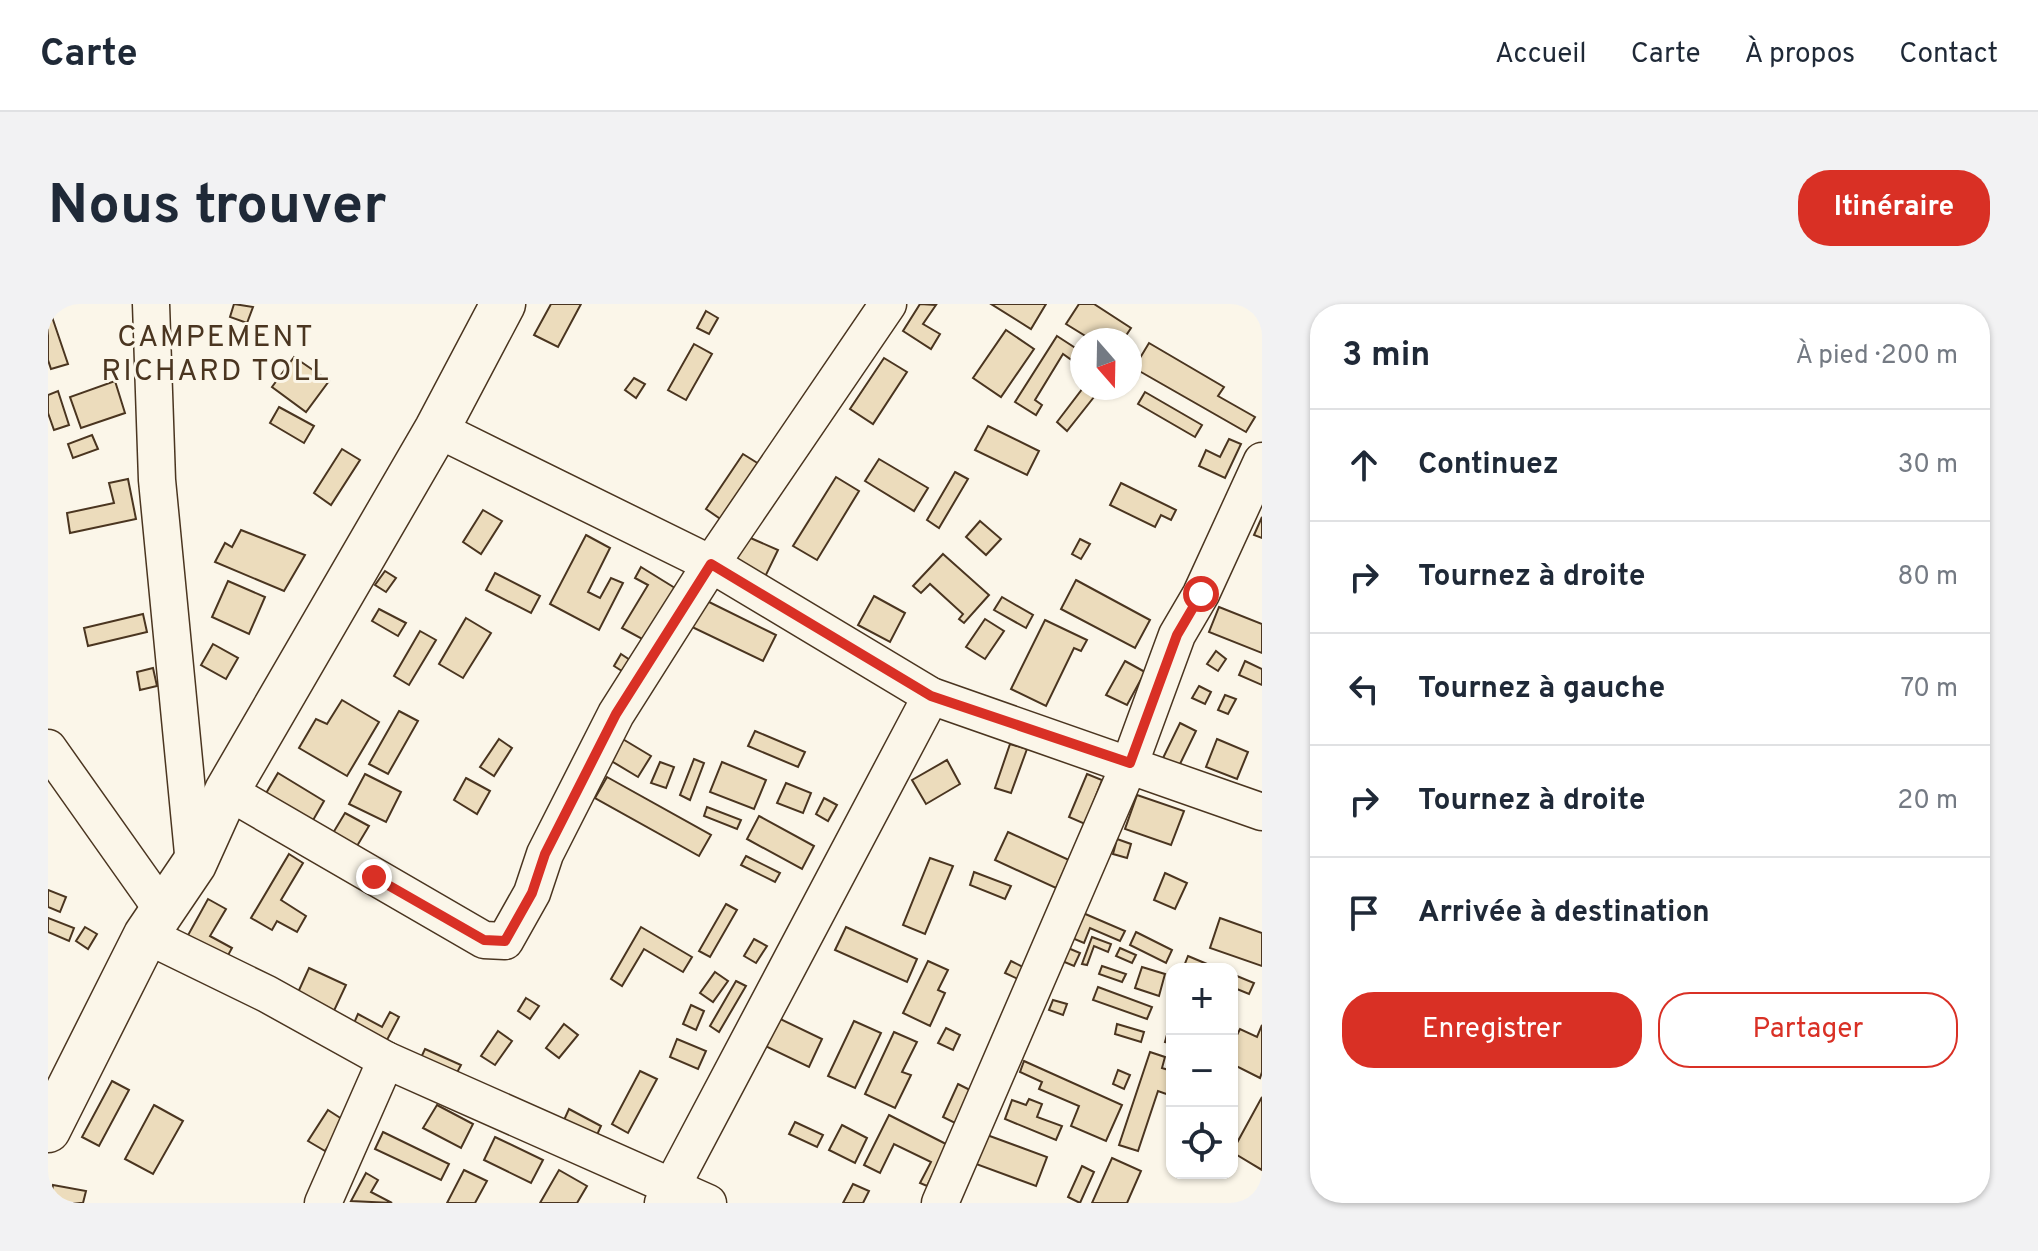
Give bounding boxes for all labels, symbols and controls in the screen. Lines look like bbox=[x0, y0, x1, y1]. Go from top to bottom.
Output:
text: Carte bbox=[40, 31, 138, 80]
text: Accueil bbox=[1495, 37, 1587, 73]
text: Carte bbox=[1631, 37, 1701, 73]
text: À propos bbox=[1745, 37, 1855, 73]
text: Contact bbox=[1899, 37, 1998, 73]
button: Itinéraire bbox=[1798, 170, 1990, 246]
text: Nous trouver bbox=[48, 173, 387, 243]
district label: CAMPEMENT RICHARD TOLL bbox=[101, 320, 331, 391]
north arrow bbox=[1070, 328, 1142, 400]
text: 3 min bbox=[1342, 335, 1430, 378]
text: À pied · 200 m bbox=[1795, 340, 1958, 373]
icon: ahead bbox=[1342, 443, 1386, 487]
text: Continuez bbox=[1418, 447, 1559, 484]
text: 30 m bbox=[1898, 449, 1958, 482]
icon: right bbox=[1342, 555, 1386, 599]
text: Tournez à droite bbox=[1418, 559, 1646, 596]
text: 80 m bbox=[1898, 561, 1958, 594]
route start bbox=[1183, 576, 1219, 612]
icon: left bbox=[1342, 667, 1386, 711]
text: Tournez à gauche bbox=[1418, 671, 1665, 708]
text: 70 m bbox=[1900, 673, 1958, 706]
icon: right bbox=[1342, 779, 1386, 823]
text: Tournez à droite bbox=[1418, 783, 1646, 820]
text: 20 m bbox=[1897, 785, 1958, 818]
route end bbox=[356, 859, 392, 895]
icon: arrive bbox=[1342, 891, 1386, 935]
text: Arrivée à destination bbox=[1418, 895, 1710, 932]
map controls bbox=[1166, 963, 1238, 1179]
button: + bbox=[1166, 963, 1238, 1035]
button: Enregistrer bbox=[1342, 992, 1642, 1068]
button: Partager bbox=[1658, 992, 1958, 1068]
button: − bbox=[1166, 1035, 1238, 1107]
button: locate bbox=[1166, 1107, 1238, 1179]

